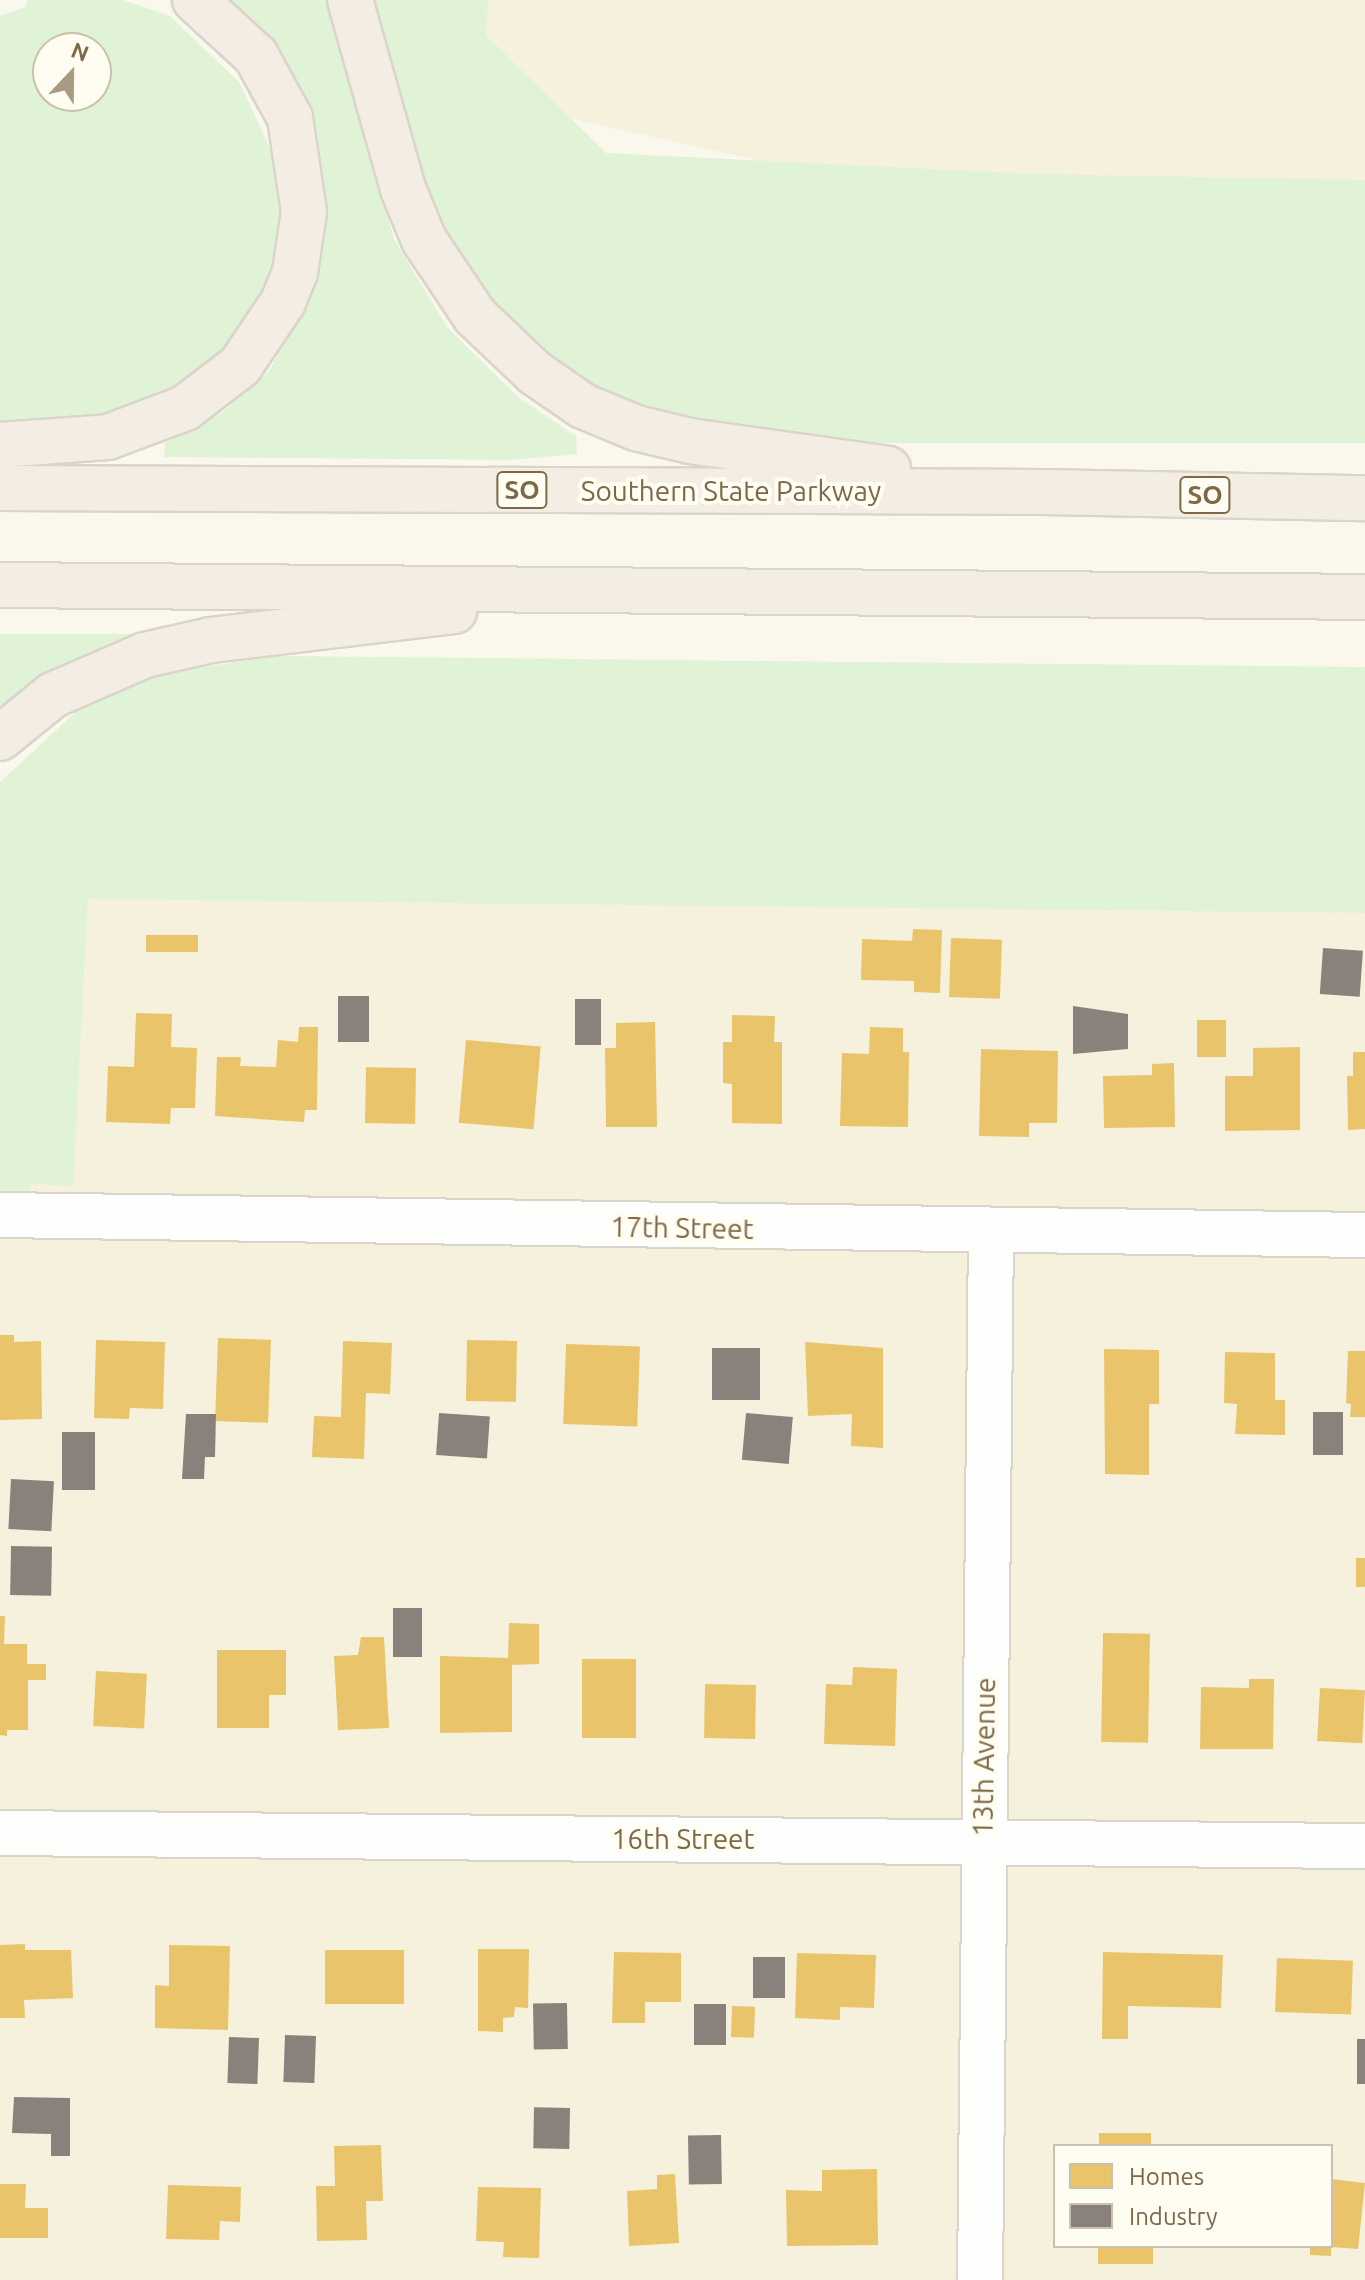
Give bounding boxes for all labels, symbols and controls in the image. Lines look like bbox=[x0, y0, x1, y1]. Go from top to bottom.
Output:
north arrow bbox=[32, 32, 112, 112]
text: N bbox=[68, 36, 93, 66]
road number: SO bbox=[496, 468, 548, 512]
road number: SO bbox=[1179, 473, 1231, 517]
street label: Southern State Parkway bbox=[581, 474, 881, 508]
street label: 17th Street bbox=[610, 1210, 754, 1246]
street label: 13th Avenue bbox=[966, 1677, 1002, 1837]
street label: 16th Street bbox=[611, 1822, 755, 1856]
legend bbox=[1053, 2144, 1333, 2248]
text: Homes bbox=[1129, 2163, 1204, 2190]
text: Industry bbox=[1129, 2203, 1218, 2230]

